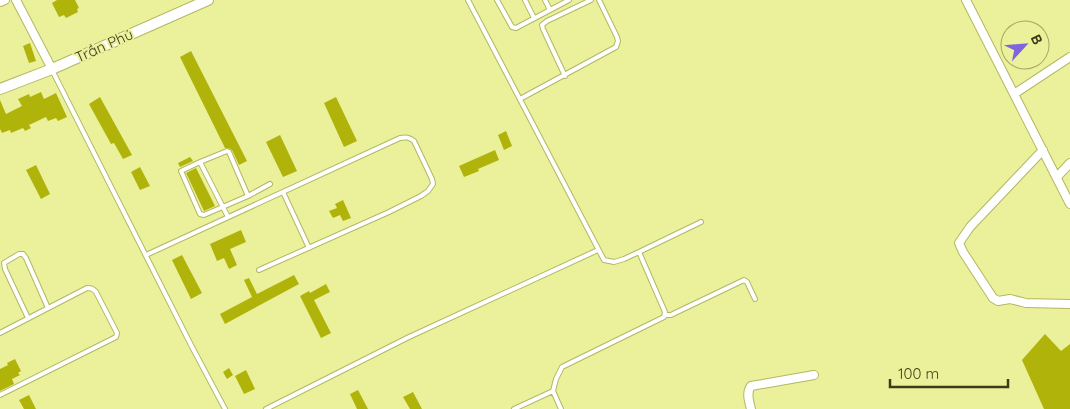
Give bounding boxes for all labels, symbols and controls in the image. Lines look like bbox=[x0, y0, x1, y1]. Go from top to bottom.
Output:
north arrow bbox=[1000, 20, 1050, 70]
street label: Trần Phú bbox=[72, 24, 136, 67]
text: B bbox=[1027, 31, 1047, 47]
scale bar bbox=[890, 356, 1008, 388]
text: 100 m bbox=[898, 364, 939, 383]

